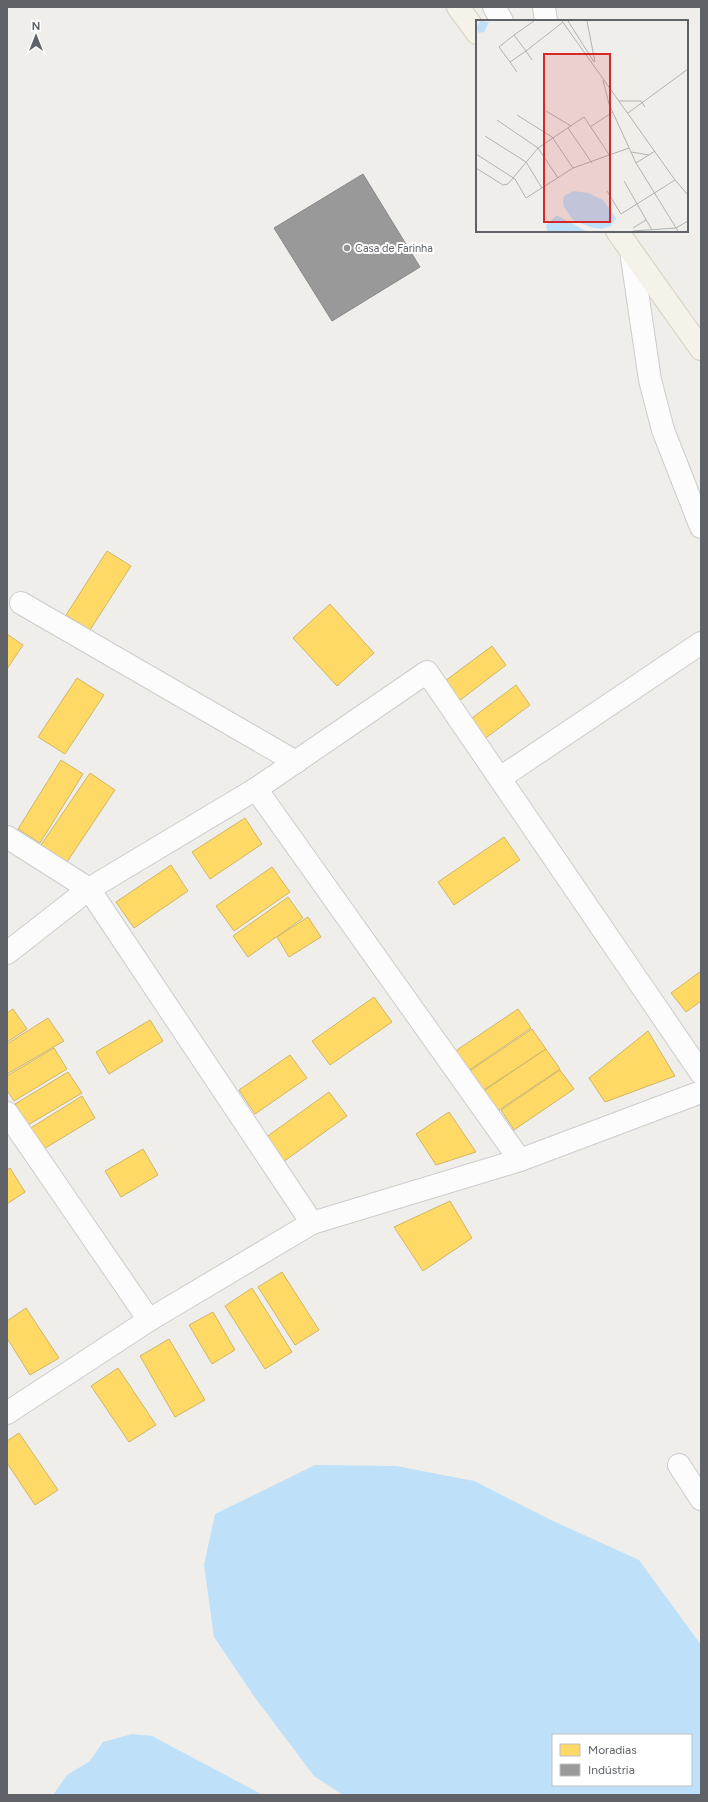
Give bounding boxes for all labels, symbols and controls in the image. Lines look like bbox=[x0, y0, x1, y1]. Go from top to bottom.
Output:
north arrow bbox=[16, 16, 56, 56]
text: N bbox=[32, 20, 40, 33]
inset map bbox=[476, 20, 688, 232]
place label: Casa de Farinha bbox=[355, 242, 433, 255]
marker: Casa de Farinha bbox=[342, 243, 352, 253]
legend bbox=[552, 1734, 692, 1786]
text: Moradias bbox=[588, 1743, 637, 1757]
text: Indústria bbox=[588, 1763, 635, 1777]

